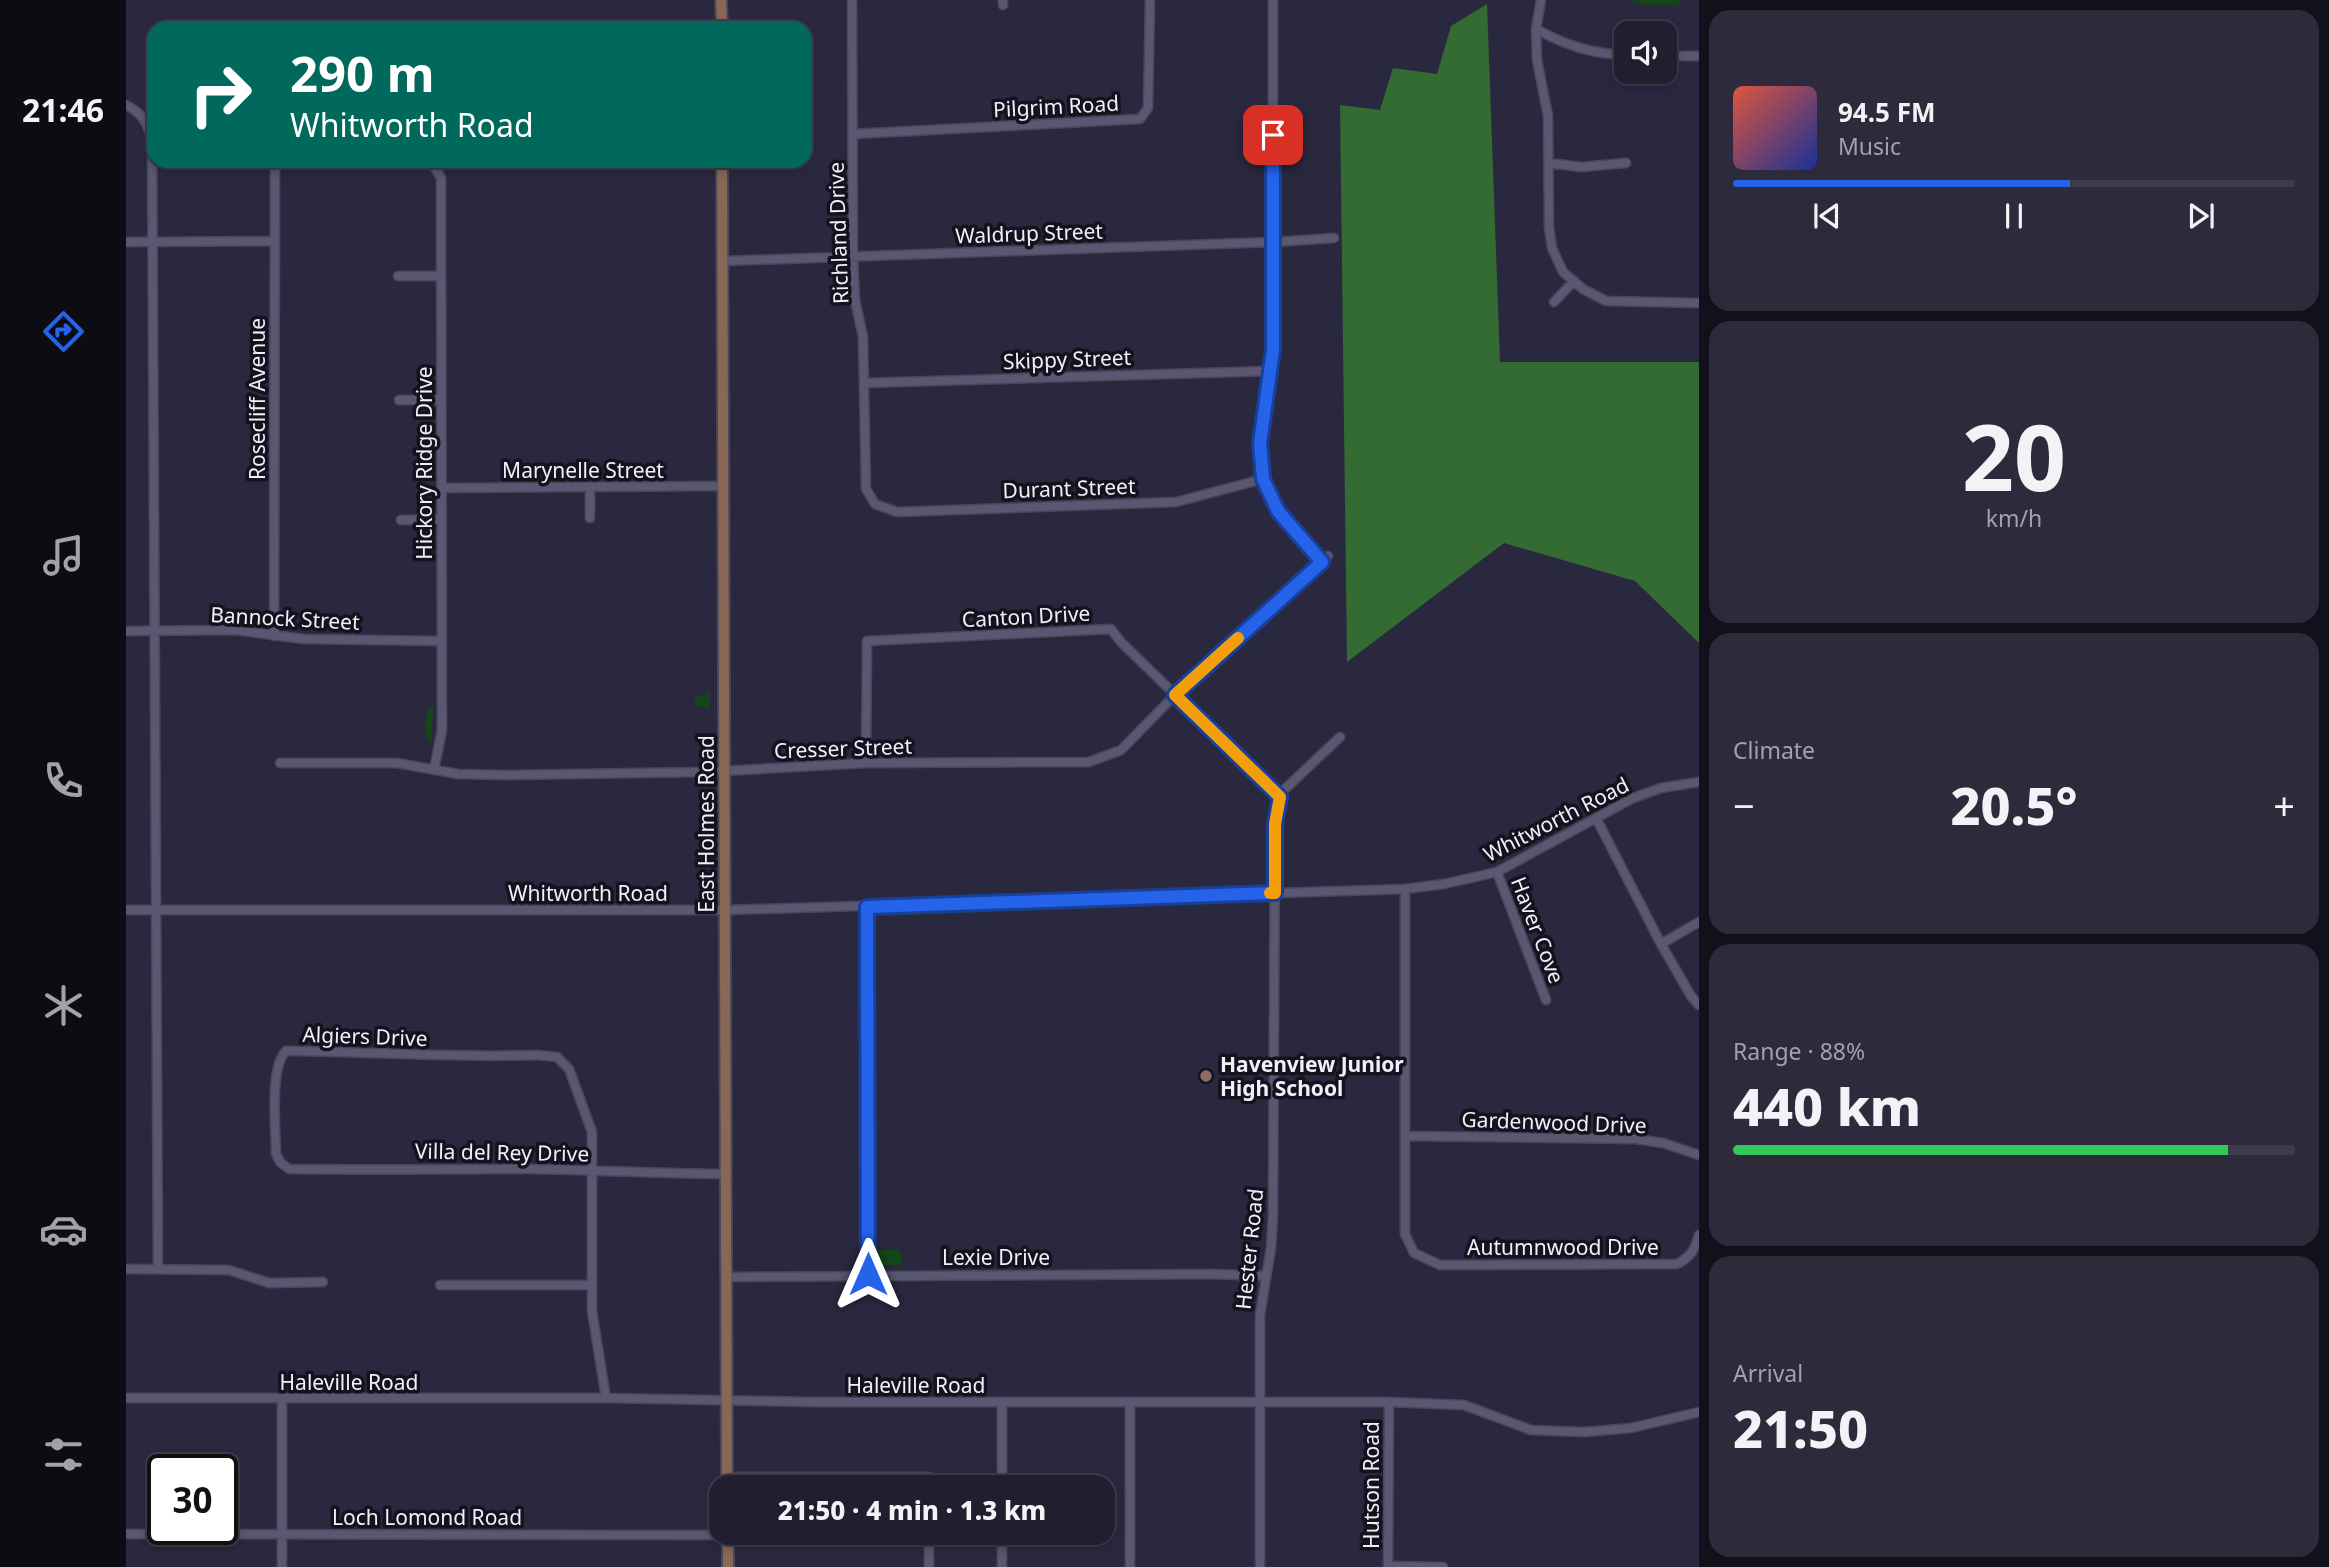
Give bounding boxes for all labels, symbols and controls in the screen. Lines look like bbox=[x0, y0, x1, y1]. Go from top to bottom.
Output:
map controls bbox=[1614, 21, 1677, 84]
button: sound bbox=[1614, 21, 1677, 84]
text: 290 m bbox=[290, 40, 435, 106]
icon: right bbox=[175, 49, 266, 140]
text: 21:46 bbox=[22, 88, 104, 131]
street label: Pilgrim Road bbox=[992, 89, 1120, 123]
text: 94.5 FM bbox=[1838, 94, 1935, 130]
text: Whitworth Road bbox=[290, 103, 534, 146]
pin bbox=[1243, 105, 1303, 165]
icon: arrive bbox=[1254, 116, 1292, 154]
text: Music bbox=[1838, 130, 1901, 162]
street label: Richland Drive bbox=[822, 162, 854, 304]
icon: previous bbox=[1808, 197, 1846, 235]
icon: pause bbox=[1995, 197, 2033, 235]
icon: next bbox=[2182, 197, 2220, 235]
street label: Waldrup Street bbox=[955, 216, 1104, 250]
icon: directions bbox=[39, 307, 88, 356]
street label: Rosecliff Avenue bbox=[243, 318, 271, 480]
street label: Skippy Street bbox=[1002, 343, 1132, 375]
street label: Hickory Ridge Drive bbox=[410, 366, 438, 560]
text: 20 bbox=[1962, 394, 2066, 518]
street label: Marynelle Street bbox=[502, 456, 664, 484]
street label: Durant Street bbox=[1002, 472, 1136, 504]
text: km/h bbox=[1986, 502, 2042, 534]
icon: music bbox=[39, 531, 88, 580]
street label: Canton Drive bbox=[961, 599, 1091, 633]
street label: Bannock Street bbox=[210, 600, 361, 636]
street label: Cresser Street bbox=[773, 732, 913, 764]
text: Climate bbox=[1733, 734, 1815, 766]
street label: East Holmes Road bbox=[692, 735, 720, 913]
icon: phone bbox=[39, 756, 88, 805]
text: 20.5° bbox=[1951, 769, 2077, 840]
street label: Whitworth Road bbox=[1478, 770, 1634, 868]
text: − bbox=[1733, 779, 1755, 831]
text: + bbox=[2273, 779, 2295, 831]
street label: Haver Cove bbox=[1505, 873, 1571, 987]
street label: Whitworth Road bbox=[508, 879, 668, 907]
icon: climate bbox=[39, 981, 88, 1030]
street label: Algiers Drive bbox=[302, 1020, 428, 1052]
text: Range · 88% bbox=[1733, 1035, 1865, 1067]
place label: Havenview Junior High School bbox=[1220, 1050, 1404, 1102]
marker: Havenview Junior High School bbox=[1198, 1068, 1214, 1084]
text: 440 km bbox=[1733, 1070, 1921, 1141]
street label: Gardenwood Drive bbox=[1461, 1105, 1647, 1139]
street label: Villa del Rey Drive bbox=[415, 1136, 589, 1168]
street label: Hester Road bbox=[1229, 1187, 1269, 1311]
icon: car bbox=[39, 1205, 88, 1254]
street label: Autumnwood Drive bbox=[1467, 1233, 1659, 1261]
position arrow bbox=[831, 1237, 905, 1311]
street label: Lexie Drive bbox=[942, 1243, 1050, 1271]
text: Arrival bbox=[1733, 1357, 1803, 1389]
street label: Haleville Road bbox=[280, 1368, 418, 1396]
street label: Haleville Road bbox=[847, 1371, 985, 1399]
text: 21:50 bbox=[1733, 1392, 1868, 1463]
street label: Hutson Road bbox=[1357, 1421, 1385, 1549]
icon: filters bbox=[39, 1430, 88, 1479]
speed limit sign: 30 bbox=[147, 1454, 238, 1545]
text: 21:50 · 4 min · 1.3 km bbox=[778, 1492, 1046, 1528]
street label: Loch Lomond Road bbox=[332, 1503, 522, 1531]

